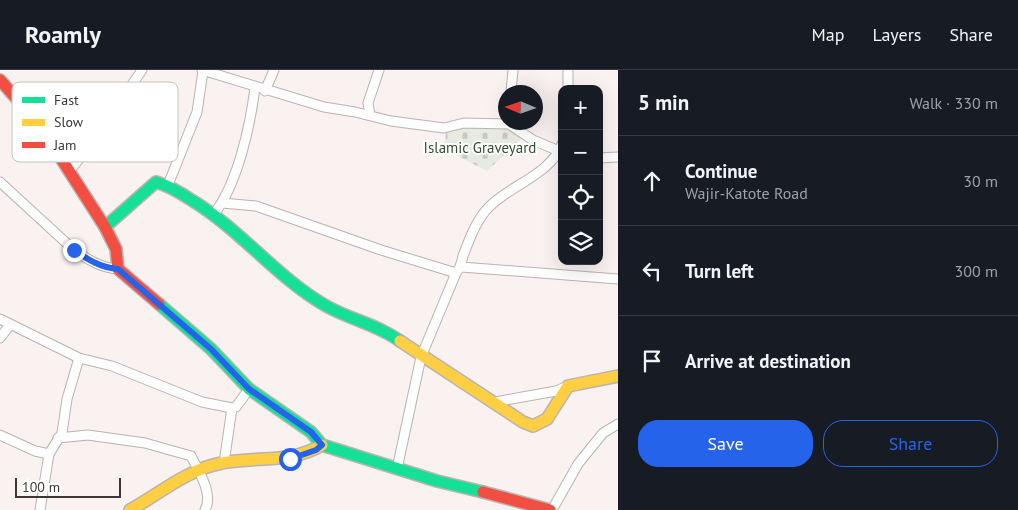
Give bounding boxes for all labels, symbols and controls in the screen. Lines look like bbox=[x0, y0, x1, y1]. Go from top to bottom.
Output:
text: Roamly bbox=[25, 19, 101, 50]
text: Map bbox=[812, 23, 844, 46]
text: Layers bbox=[872, 23, 921, 46]
text: Share bbox=[949, 23, 993, 46]
legend bbox=[12, 82, 178, 162]
north arrow bbox=[498, 85, 543, 130]
map controls bbox=[558, 85, 603, 265]
button: + bbox=[558, 85, 603, 130]
text: 5 min bbox=[638, 89, 689, 116]
text: Fast bbox=[54, 91, 79, 109]
text: Walk · 330 m bbox=[909, 93, 998, 113]
text: Slow bbox=[54, 113, 84, 131]
button: − bbox=[558, 130, 603, 175]
text: Jam bbox=[53, 136, 76, 154]
park label: Islamic Graveyard bbox=[424, 138, 536, 157]
text: Continue bbox=[685, 159, 757, 183]
icon: ahead bbox=[638, 167, 666, 195]
text: 30 m bbox=[963, 171, 998, 191]
button: locate bbox=[558, 175, 603, 220]
text: Wajir-Katote Road bbox=[685, 183, 808, 203]
button: layers bbox=[558, 220, 603, 265]
route end bbox=[63, 239, 86, 262]
icon: left bbox=[638, 257, 666, 285]
text: Turn left bbox=[685, 259, 754, 283]
text: 300 m bbox=[955, 261, 998, 281]
icon: arrive bbox=[638, 347, 666, 375]
text: Arrive at destination bbox=[685, 349, 851, 373]
button: Save bbox=[638, 420, 813, 467]
button: Share bbox=[823, 420, 998, 467]
route start bbox=[279, 448, 302, 471]
scale bar bbox=[15, 475, 121, 498]
text: 100 m bbox=[22, 478, 60, 496]

